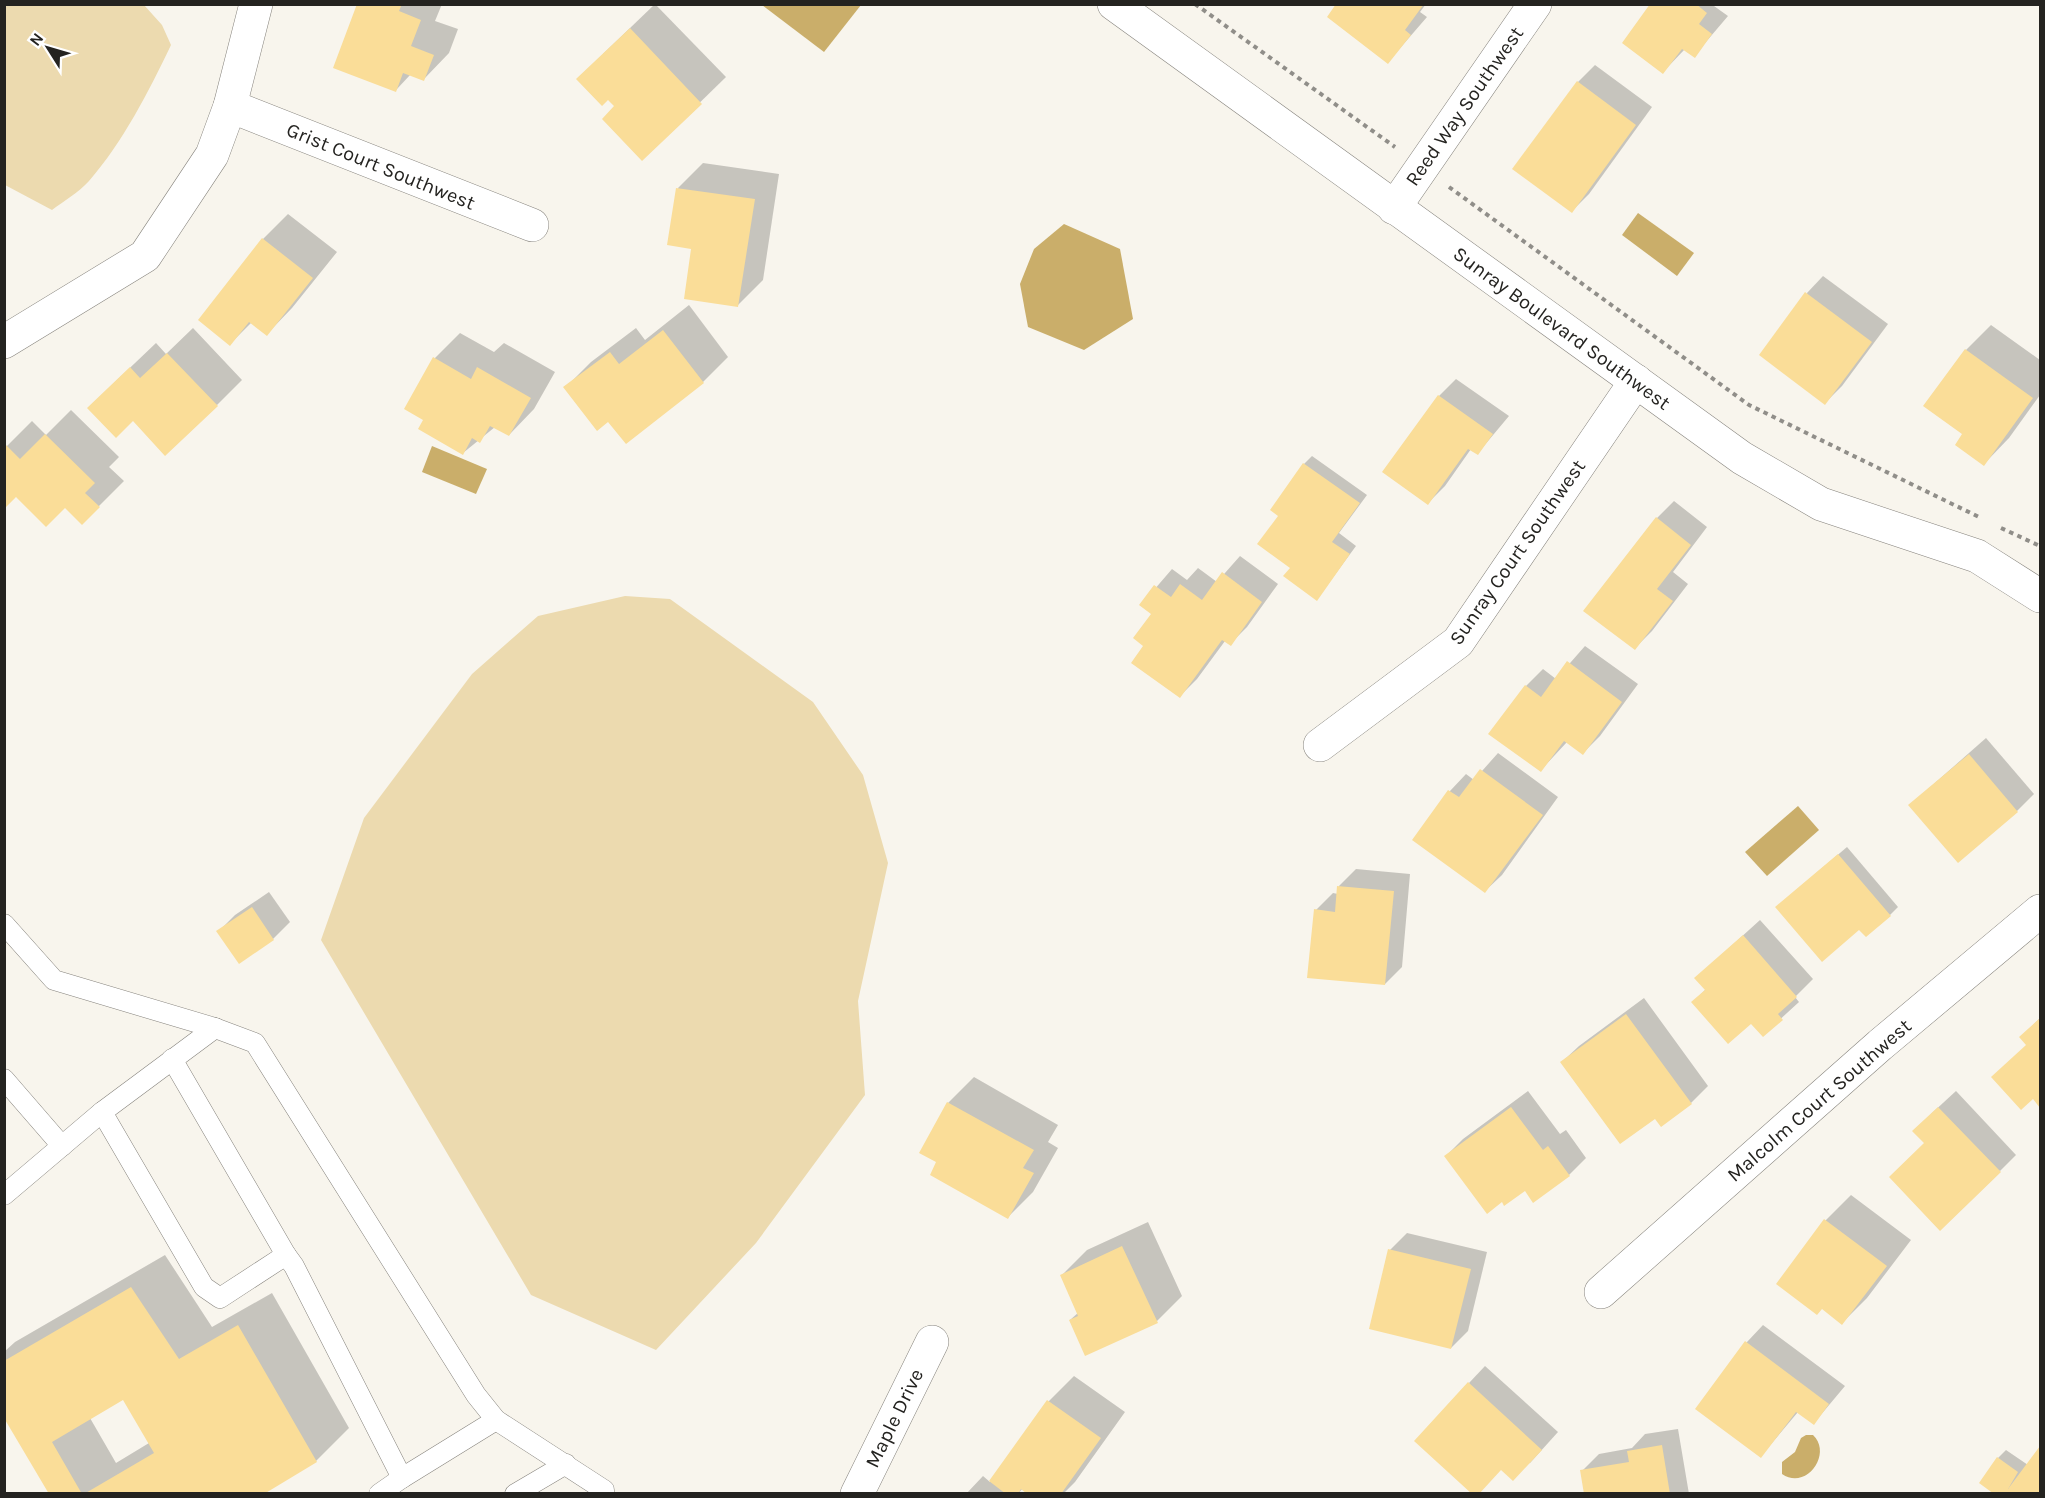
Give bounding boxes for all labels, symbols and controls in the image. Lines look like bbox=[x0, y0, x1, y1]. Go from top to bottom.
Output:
north arrow bbox=[18, 18, 78, 78]
street label: Reed Way Southwest bbox=[1401, 22, 1528, 190]
text: N bbox=[25, 29, 47, 50]
street label: Grist Court Southwest bbox=[283, 118, 479, 215]
street label: Sunray Boulevard Southwest bbox=[1449, 242, 1675, 415]
street label: Sunray Court Southwest bbox=[1445, 455, 1590, 649]
street label: Malcolm Court Southwest bbox=[1723, 1014, 1916, 1187]
street label: Maple Drive bbox=[861, 1365, 928, 1471]

